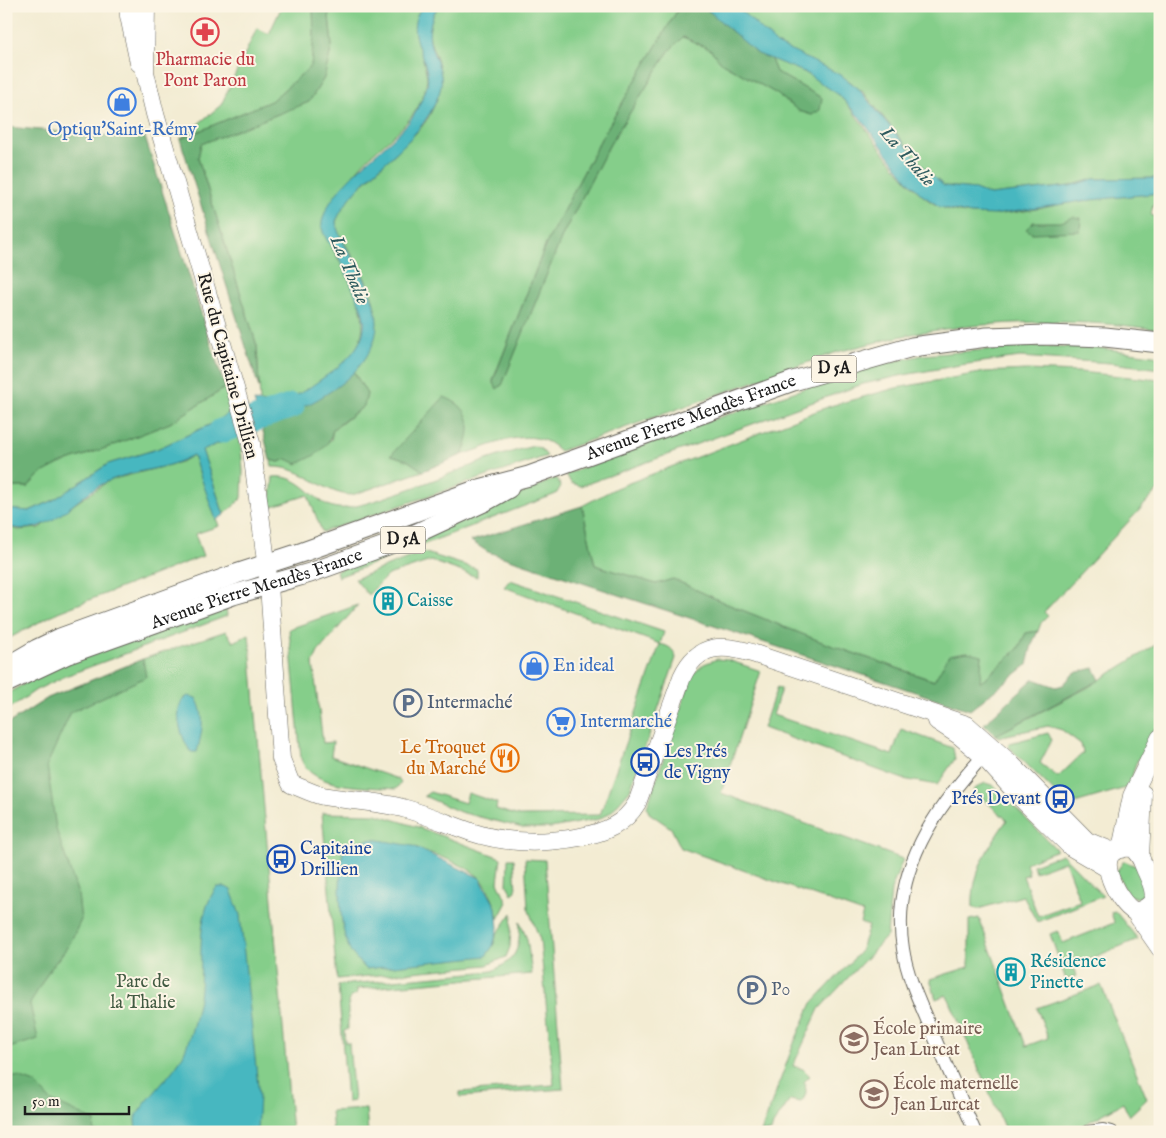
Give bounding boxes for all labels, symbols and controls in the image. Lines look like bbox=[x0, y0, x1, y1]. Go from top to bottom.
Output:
pharmacy icon: Pharmacie du Pont Paron bbox=[190, 17, 220, 47]
place label: Pharmacie du Pont Paron bbox=[155, 49, 255, 93]
shop icon: Optiqu'Saint-Rémy bbox=[107, 87, 137, 117]
place label: Optiqu'Saint-Rémy bbox=[47, 119, 197, 142]
water label: La Thalie bbox=[874, 121, 940, 193]
water label: La Thalie bbox=[323, 231, 374, 309]
street label: Rue du Capitaine Drillien bbox=[191, 270, 263, 462]
road number: D 5A bbox=[812, 356, 856, 382]
street label: Avenue Pierre Mendès France bbox=[582, 369, 799, 466]
road number: D 5A bbox=[380, 526, 426, 554]
street label: Avenue Pierre Mendès France bbox=[147, 543, 366, 635]
building icon: Caisse bbox=[373, 586, 403, 616]
place label: Caisse bbox=[407, 590, 453, 613]
shop icon: En ideal bbox=[519, 651, 549, 681]
place label: En ideal bbox=[553, 655, 614, 678]
parking icon: Intermaché bbox=[393, 688, 423, 718]
place label: Intermaché bbox=[427, 692, 513, 715]
supermarket icon: Intermarché bbox=[546, 707, 576, 737]
place label: Intermarché bbox=[580, 711, 672, 734]
place label: Le Troquet du Marché bbox=[400, 737, 486, 781]
place label: Les Prés de Vigny bbox=[664, 741, 731, 785]
restaurant icon: Le Troquet du Marché bbox=[490, 743, 520, 773]
bus stop icon: Les Prés de Vigny bbox=[630, 747, 660, 777]
bus stop icon: Prés Devant bbox=[1045, 784, 1075, 814]
place label: Prés Devant bbox=[951, 788, 1041, 811]
place label: Capitaine Drillien bbox=[300, 838, 372, 882]
bus stop icon: Capitaine Drillien bbox=[266, 844, 296, 874]
place label: Résidence Pinette bbox=[1030, 951, 1106, 995]
building icon: Résidence Pinette bbox=[996, 957, 1026, 987]
park label: Parc de la Thalie bbox=[110, 971, 176, 1015]
parking icon: P0 bbox=[737, 975, 767, 1005]
place label: P0 bbox=[771, 979, 790, 1002]
place label: École primaire Jean Lurcat bbox=[871, 1016, 982, 1062]
school or university icon: École primaire Jean Lurcat bbox=[839, 1024, 869, 1054]
place label: École maternelle Jean Lurcat bbox=[891, 1071, 1018, 1117]
school or university icon: École maternelle Jean Lurcat bbox=[859, 1079, 889, 1109]
scale bar bbox=[25, 1083, 129, 1115]
text: 50 m bbox=[32, 1092, 60, 1111]

